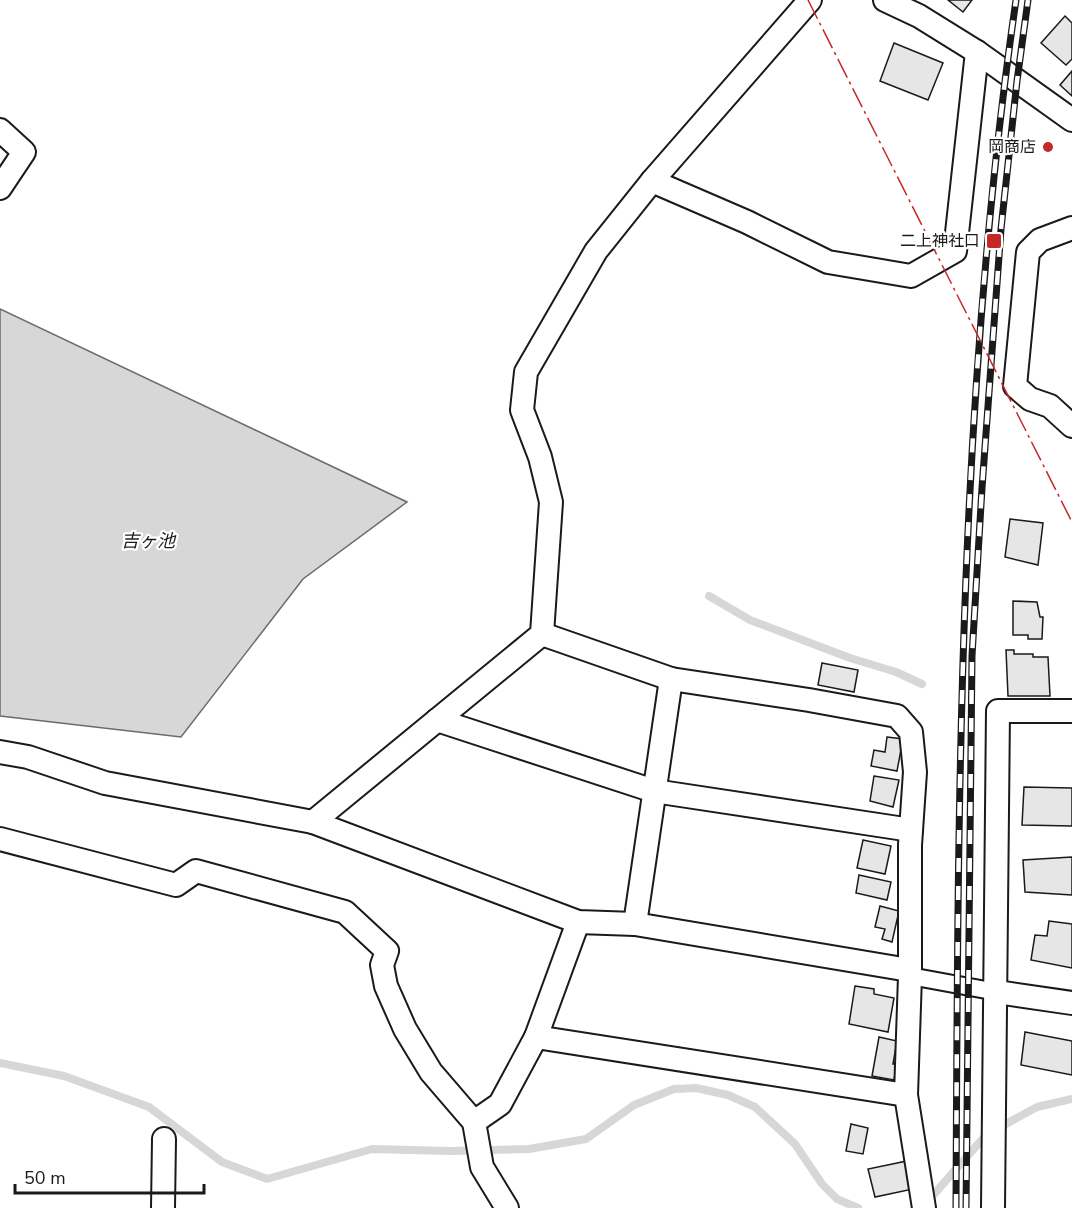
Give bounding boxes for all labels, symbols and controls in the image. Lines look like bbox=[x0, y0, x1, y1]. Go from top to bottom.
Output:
place label: 岡商店 bbox=[988, 136, 1036, 158]
marker: 岡商店 bbox=[1041, 140, 1055, 154]
place label: 二上神社口 bbox=[900, 230, 980, 252]
marker: 二上神社口 bbox=[985, 232, 1003, 250]
water label: 吉ヶ池 bbox=[121, 529, 177, 553]
scale bar bbox=[15, 1157, 204, 1195]
text: 50 m bbox=[24, 1166, 66, 1190]

